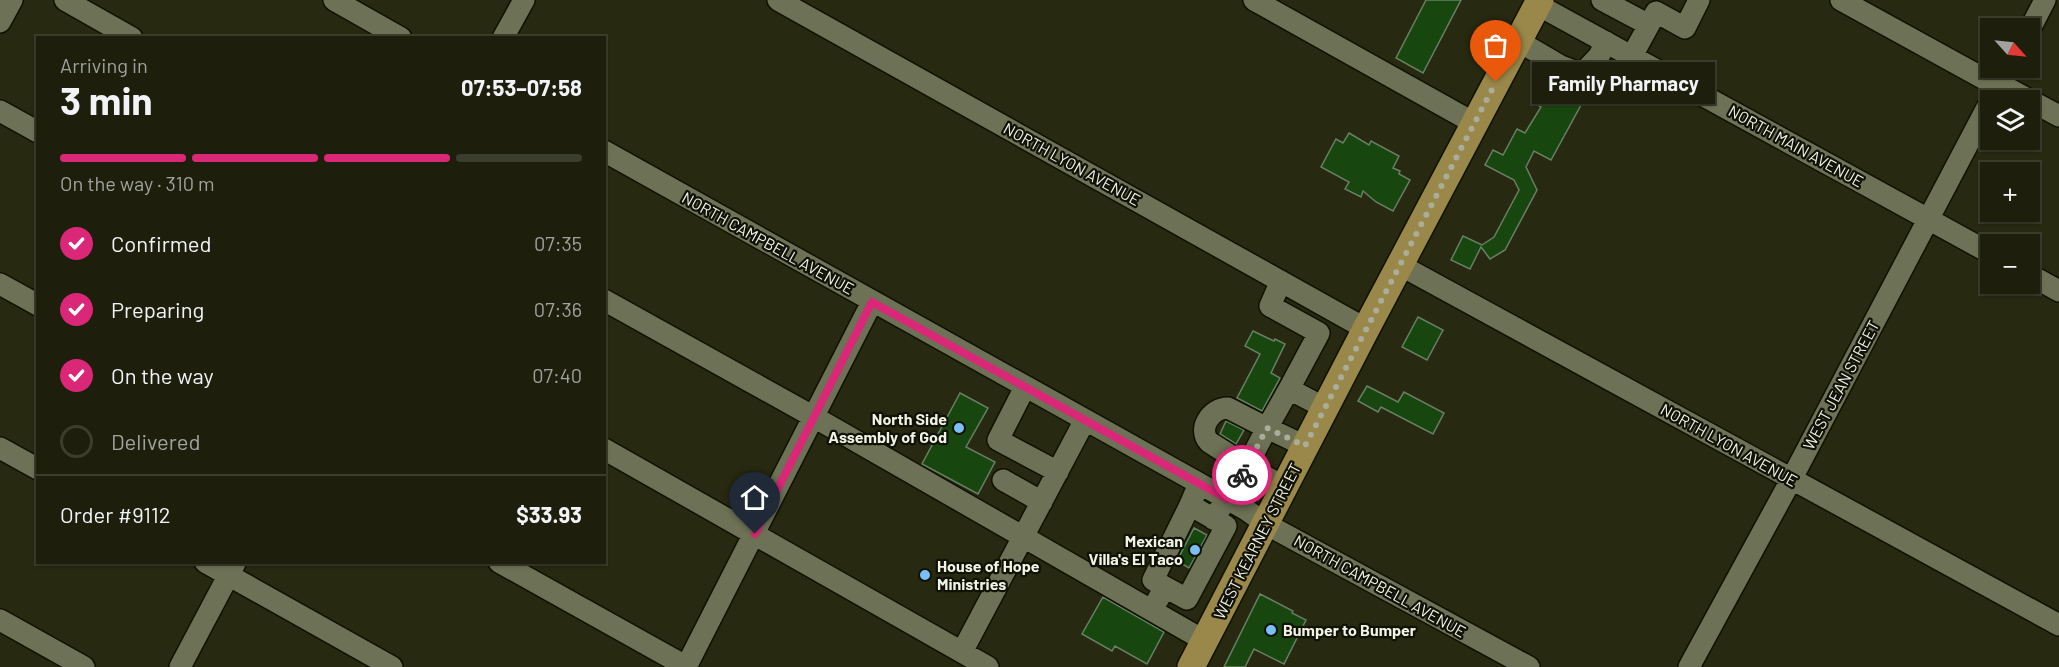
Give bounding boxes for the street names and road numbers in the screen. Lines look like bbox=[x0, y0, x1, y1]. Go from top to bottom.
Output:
street label: NORTH MAIN AVENUE bbox=[1725, 101, 1867, 191]
street label: NORTH LYON AVENUE bbox=[1001, 118, 1144, 209]
street label: NORTH CAMPBELL AVENUE bbox=[679, 187, 857, 298]
street label: WEST JEAN STREET bbox=[1798, 317, 1883, 453]
street label: NORTH LYON AVENUE bbox=[1658, 399, 1801, 490]
street label: WEST KEARNEY STREET bbox=[1209, 460, 1304, 622]
street label: NORTH CAMPBELL AVENUE bbox=[1291, 530, 1469, 641]

